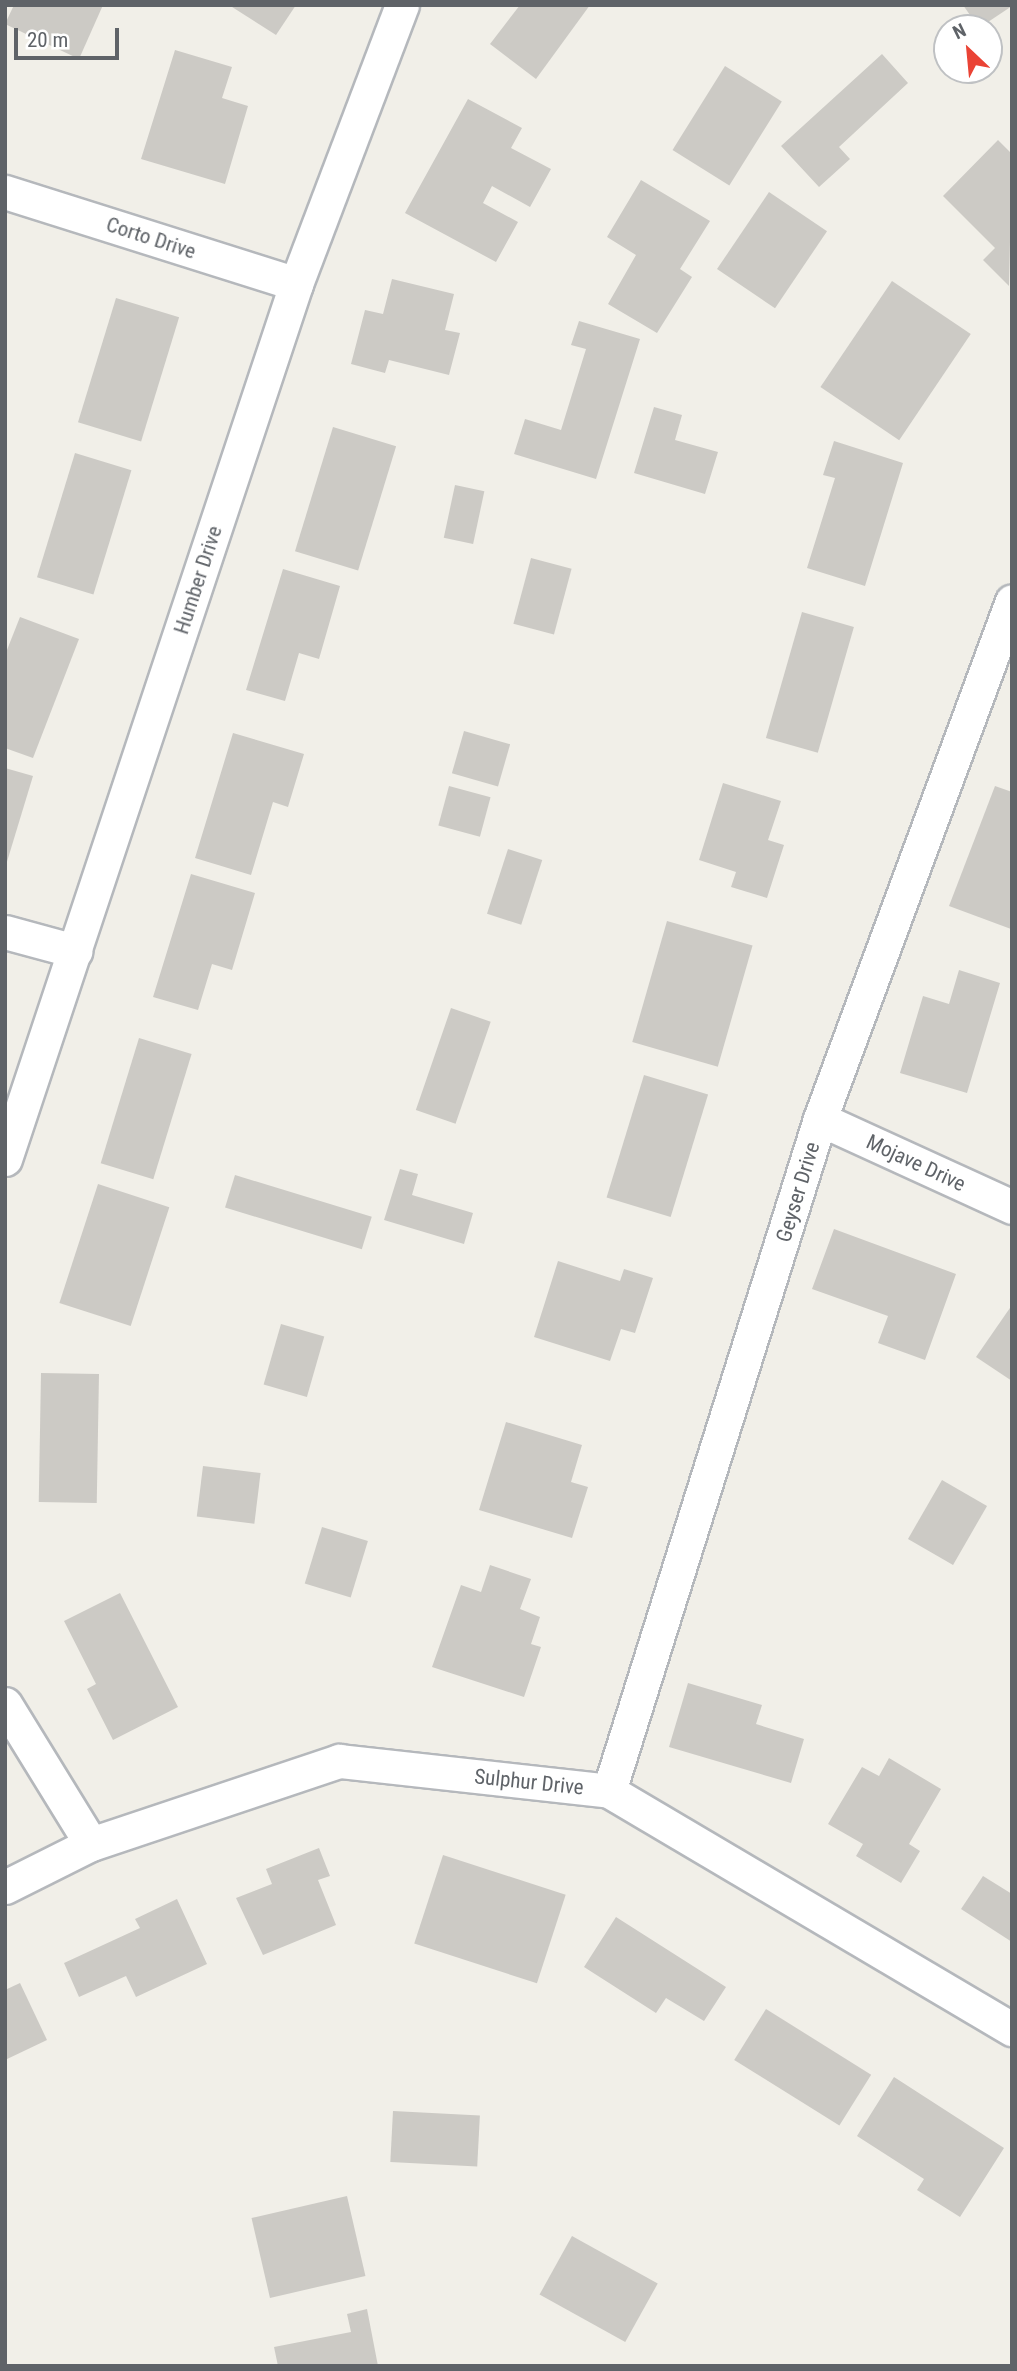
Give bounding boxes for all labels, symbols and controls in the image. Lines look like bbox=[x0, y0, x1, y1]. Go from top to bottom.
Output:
scale bar bbox=[18, 14, 122, 58]
north arrow bbox=[933, 14, 1003, 84]
text: N bbox=[949, 19, 970, 44]
text: 20 m bbox=[27, 28, 68, 52]
street label: Corto Drive bbox=[103, 212, 199, 264]
street label: Humber Drive bbox=[169, 523, 227, 637]
street label: Mojave Drive bbox=[862, 1129, 970, 1197]
street label: Geyser Drive bbox=[771, 1139, 825, 1245]
street label: Sulphur Drive bbox=[473, 1764, 585, 1800]

